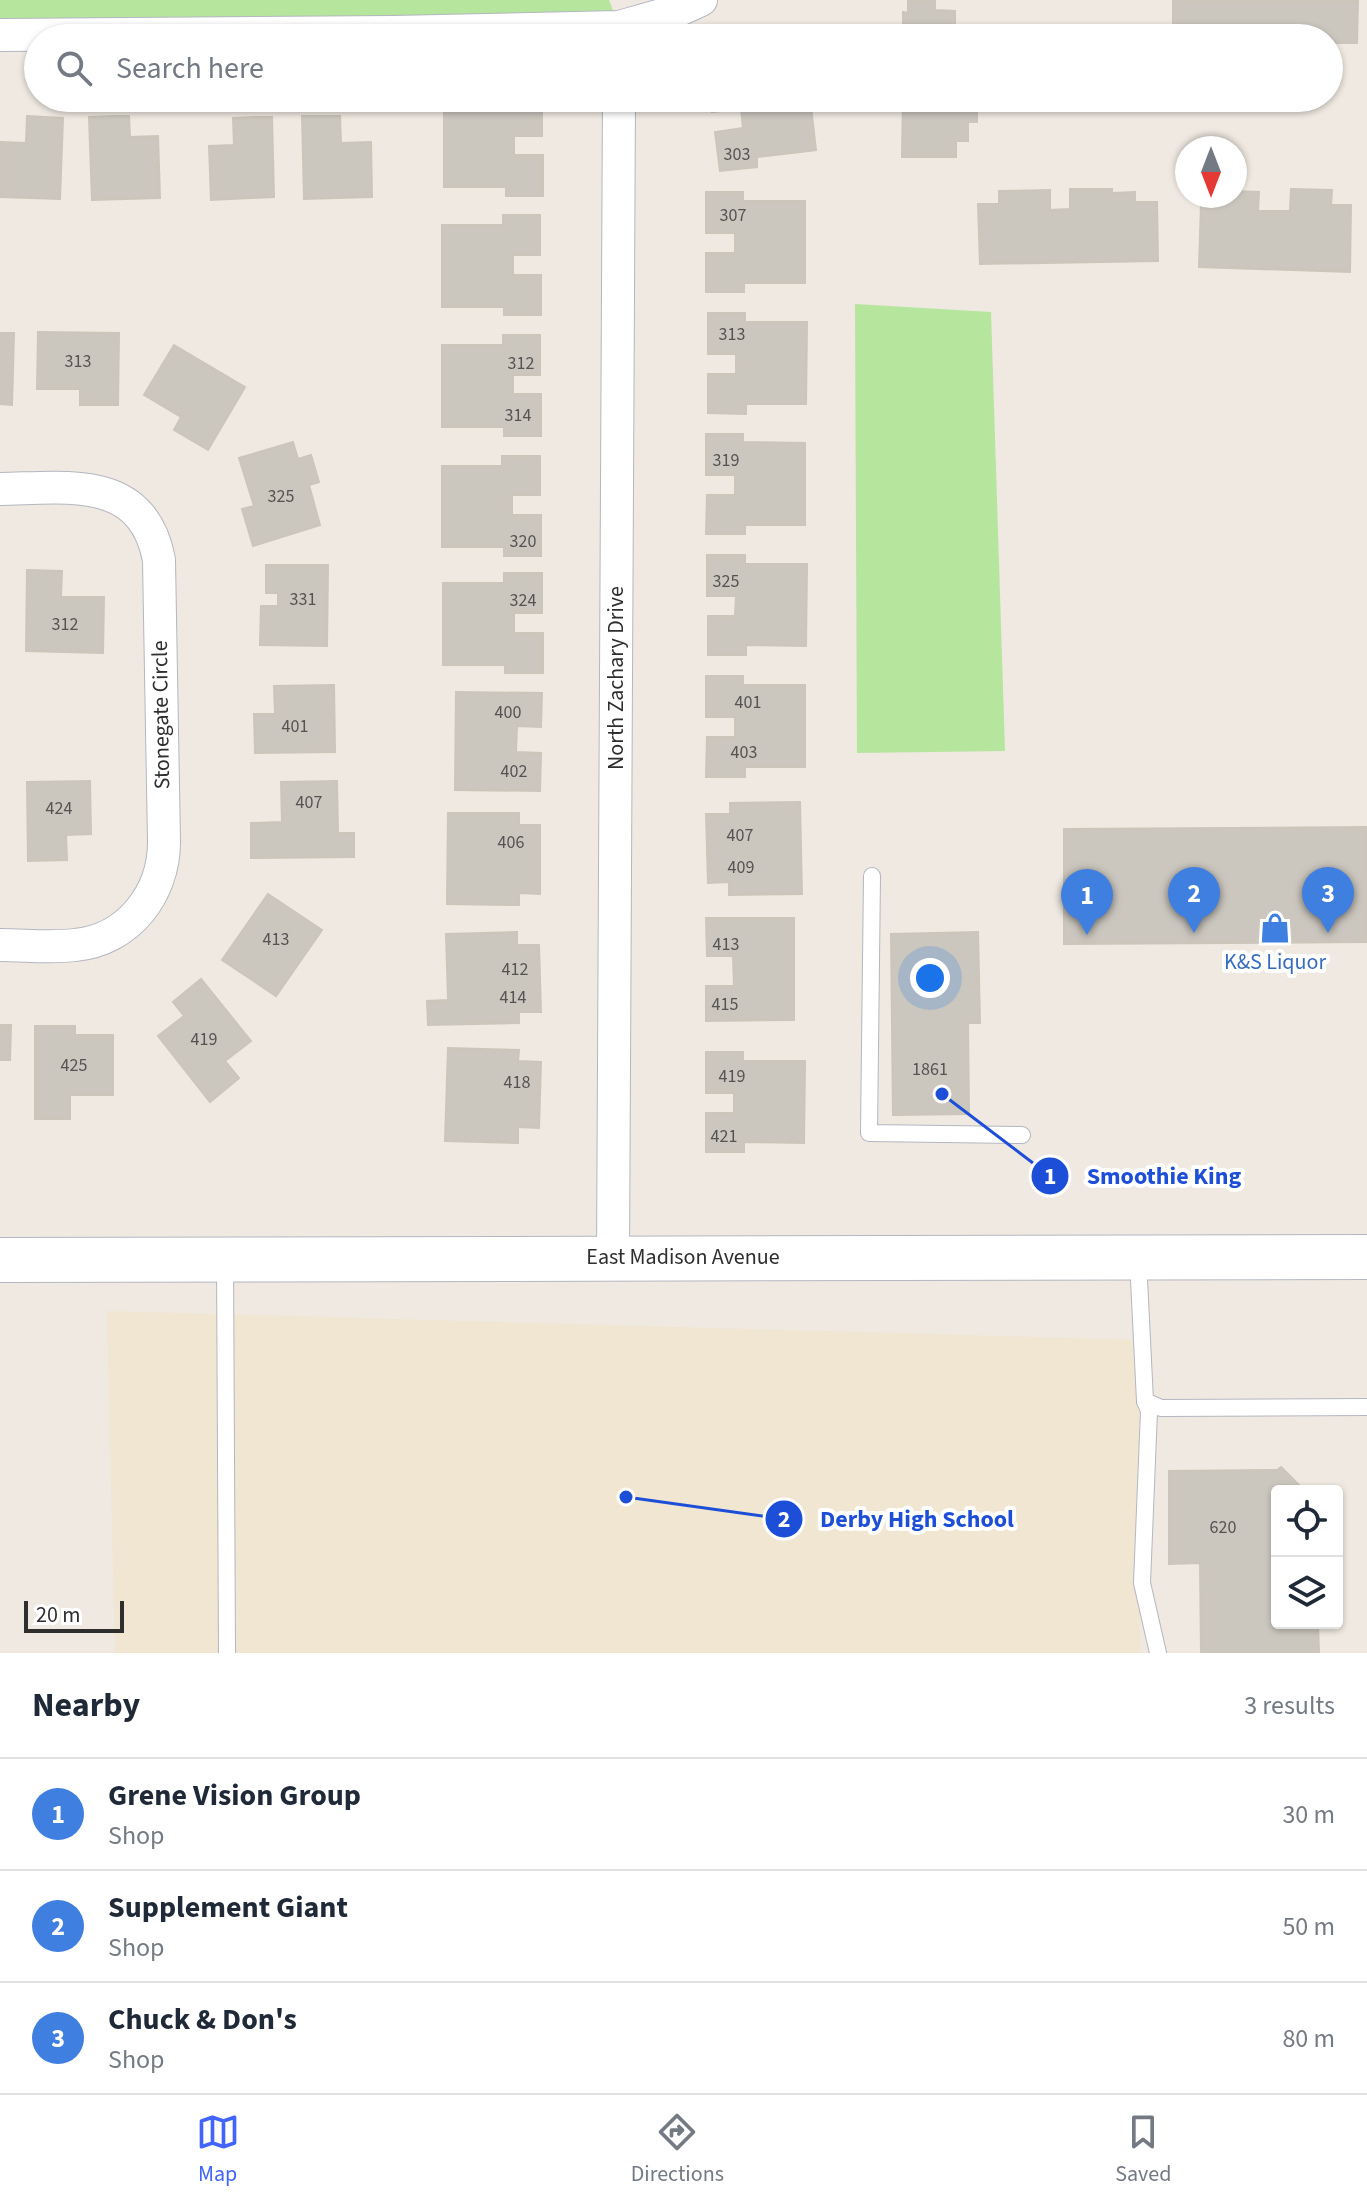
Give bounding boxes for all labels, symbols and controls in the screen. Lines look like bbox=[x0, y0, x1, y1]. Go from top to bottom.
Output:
search box bbox=[24, 24, 1343, 112]
icon: search bbox=[52, 46, 96, 90]
text: Search here bbox=[116, 47, 264, 90]
north arrow bbox=[1175, 136, 1247, 208]
house number: 303 bbox=[724, 142, 750, 167]
house number: 307 bbox=[720, 203, 746, 228]
house number: 313 bbox=[719, 322, 745, 347]
house number: 313 bbox=[65, 349, 91, 374]
house number: 312 bbox=[508, 351, 534, 376]
house number: 314 bbox=[505, 403, 531, 428]
house number: 319 bbox=[713, 448, 739, 473]
house number: 325 bbox=[268, 484, 294, 509]
house number: 320 bbox=[510, 529, 536, 554]
house number: 325 bbox=[713, 569, 739, 594]
street label: North Zachary Drive bbox=[600, 586, 632, 770]
house number: 331 bbox=[290, 587, 316, 612]
house number: 324 bbox=[510, 588, 536, 613]
house number: 312 bbox=[52, 612, 78, 637]
street label: Stonegate Circle bbox=[144, 640, 178, 790]
house number: 401 bbox=[735, 690, 761, 715]
house number: 400 bbox=[495, 700, 521, 725]
house number: 401 bbox=[282, 714, 308, 739]
house number: 403 bbox=[731, 740, 757, 765]
house number: 402 bbox=[501, 759, 527, 784]
house number: 407 bbox=[296, 790, 322, 815]
house number: 424 bbox=[46, 796, 72, 821]
house number: 407 bbox=[727, 823, 753, 848]
house number: 406 bbox=[498, 830, 524, 855]
house number: 409 bbox=[728, 855, 754, 880]
pin: 2 bbox=[1168, 867, 1220, 933]
pin: 3 bbox=[1302, 867, 1354, 933]
pin: 1 bbox=[1061, 869, 1113, 935]
shop icon: K&S Liquor bbox=[1258, 911, 1292, 945]
house number: 413 bbox=[263, 927, 289, 952]
house number: 413 bbox=[713, 932, 739, 957]
place label: K&S Liquor bbox=[1224, 946, 1326, 978]
house number: 412 bbox=[502, 957, 528, 982]
your location bbox=[910, 958, 950, 998]
house number: 414 bbox=[500, 985, 526, 1010]
house number: 415 bbox=[712, 992, 738, 1017]
house number: 419 bbox=[191, 1027, 217, 1052]
house number: 425 bbox=[61, 1053, 87, 1078]
house number: 1861 bbox=[912, 1057, 948, 1082]
house number: 419 bbox=[719, 1064, 745, 1089]
house number: 418 bbox=[504, 1070, 530, 1095]
house number: 421 bbox=[711, 1124, 737, 1149]
callout: Smoothie King bbox=[1030, 1152, 1257, 1200]
text: 1 bbox=[1044, 1159, 1056, 1194]
text: Smoothie King bbox=[1087, 1159, 1241, 1194]
street label: East Madison Avenue bbox=[586, 1241, 780, 1273]
map controls bbox=[1271, 1485, 1343, 1629]
button: locate bbox=[1271, 1485, 1343, 1557]
callout: Derby High School bbox=[764, 1495, 1030, 1543]
text: 2 bbox=[778, 1502, 790, 1537]
text: Derby High School bbox=[820, 1502, 1014, 1537]
house number: 620 bbox=[1210, 1515, 1236, 1540]
button: layers bbox=[1271, 1557, 1343, 1629]
scale bar bbox=[24, 1597, 124, 1633]
text: 20 m bbox=[36, 1599, 81, 1631]
text: Nearby bbox=[32, 1681, 140, 1730]
text: 3 results bbox=[1244, 1687, 1335, 1724]
text: Grene Vision Group bbox=[108, 1774, 361, 1817]
text: 1 bbox=[51, 1796, 65, 1833]
text: 30 m bbox=[1282, 1796, 1335, 1833]
text: Shop bbox=[108, 1817, 165, 1854]
text: Supplement Giant bbox=[108, 1886, 348, 1929]
text: 2 bbox=[51, 1908, 65, 1945]
text: 50 m bbox=[1282, 1908, 1335, 1945]
text: Shop bbox=[108, 1929, 165, 1966]
text: Chuck & Don's bbox=[108, 1998, 297, 2041]
text: 3 bbox=[51, 2020, 65, 2057]
text: 80 m bbox=[1282, 2020, 1335, 2057]
text: Shop bbox=[108, 2041, 165, 2078]
tab: Map bbox=[196, 2110, 240, 2190]
tab: Directions bbox=[631, 2110, 724, 2190]
tab: Saved bbox=[1115, 2110, 1171, 2190]

